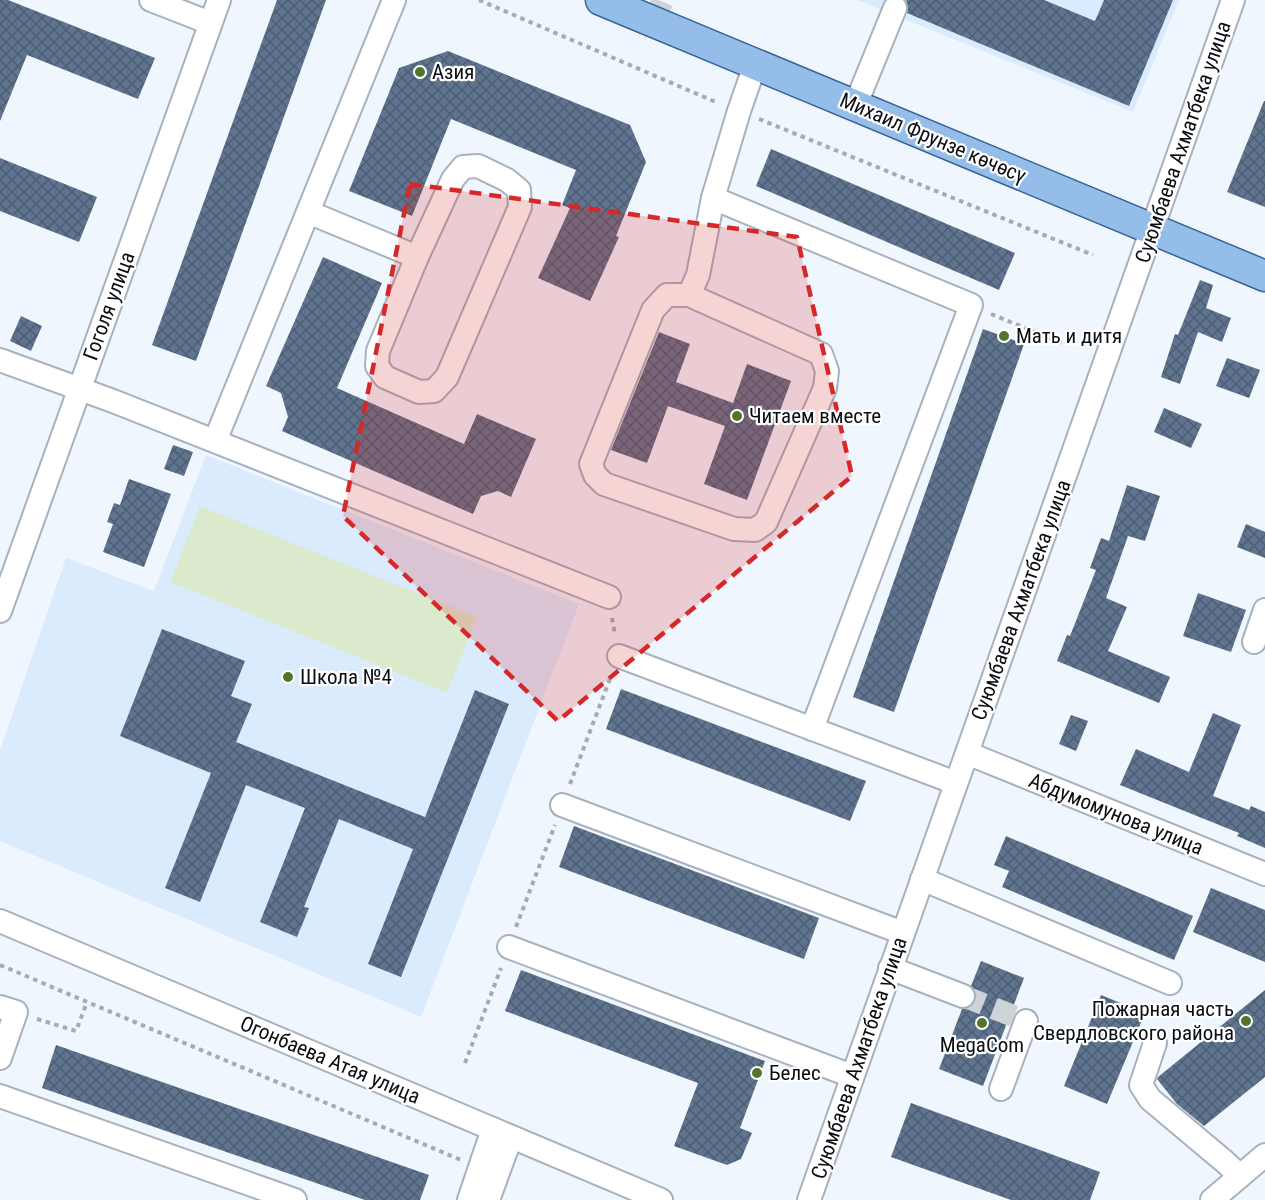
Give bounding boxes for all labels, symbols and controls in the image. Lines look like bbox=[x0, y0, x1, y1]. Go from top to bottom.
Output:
street label: Суюмбаева Ахматбека улица bbox=[1130, 18, 1236, 266]
place label: Азия bbox=[432, 60, 474, 84]
marker: Азия bbox=[413, 65, 427, 79]
street label: Михаил Фрунзе көчөсү bbox=[836, 88, 1030, 188]
street label: Гоголя улица bbox=[78, 249, 140, 363]
place label: Мать и дитя bbox=[1016, 324, 1122, 348]
marker: Мать и дитя bbox=[997, 329, 1011, 343]
place label: Читаем вместе bbox=[749, 404, 881, 428]
marker: Читаем вместе bbox=[730, 409, 744, 423]
street label: Суюмбаева Ахматбека улица bbox=[966, 477, 1076, 723]
place label: Школа №4 bbox=[300, 665, 392, 689]
marker: Школа №4 bbox=[281, 670, 295, 684]
street label: Абдумомунова улица bbox=[1025, 768, 1207, 860]
street label: Суюмбаева Ахматбека улица bbox=[806, 934, 912, 1182]
place label: Пожарная часть Свердловского района bbox=[1033, 997, 1234, 1045]
street label: Огонбаева Атая улица bbox=[236, 1011, 424, 1109]
marker: Пожарная часть Свердловского района bbox=[1239, 1014, 1253, 1028]
marker: MegaCom bbox=[975, 1016, 989, 1030]
place label: MegaCom bbox=[940, 1033, 1024, 1057]
place label: Белес bbox=[769, 1061, 821, 1085]
marker: Белес bbox=[750, 1066, 764, 1080]

